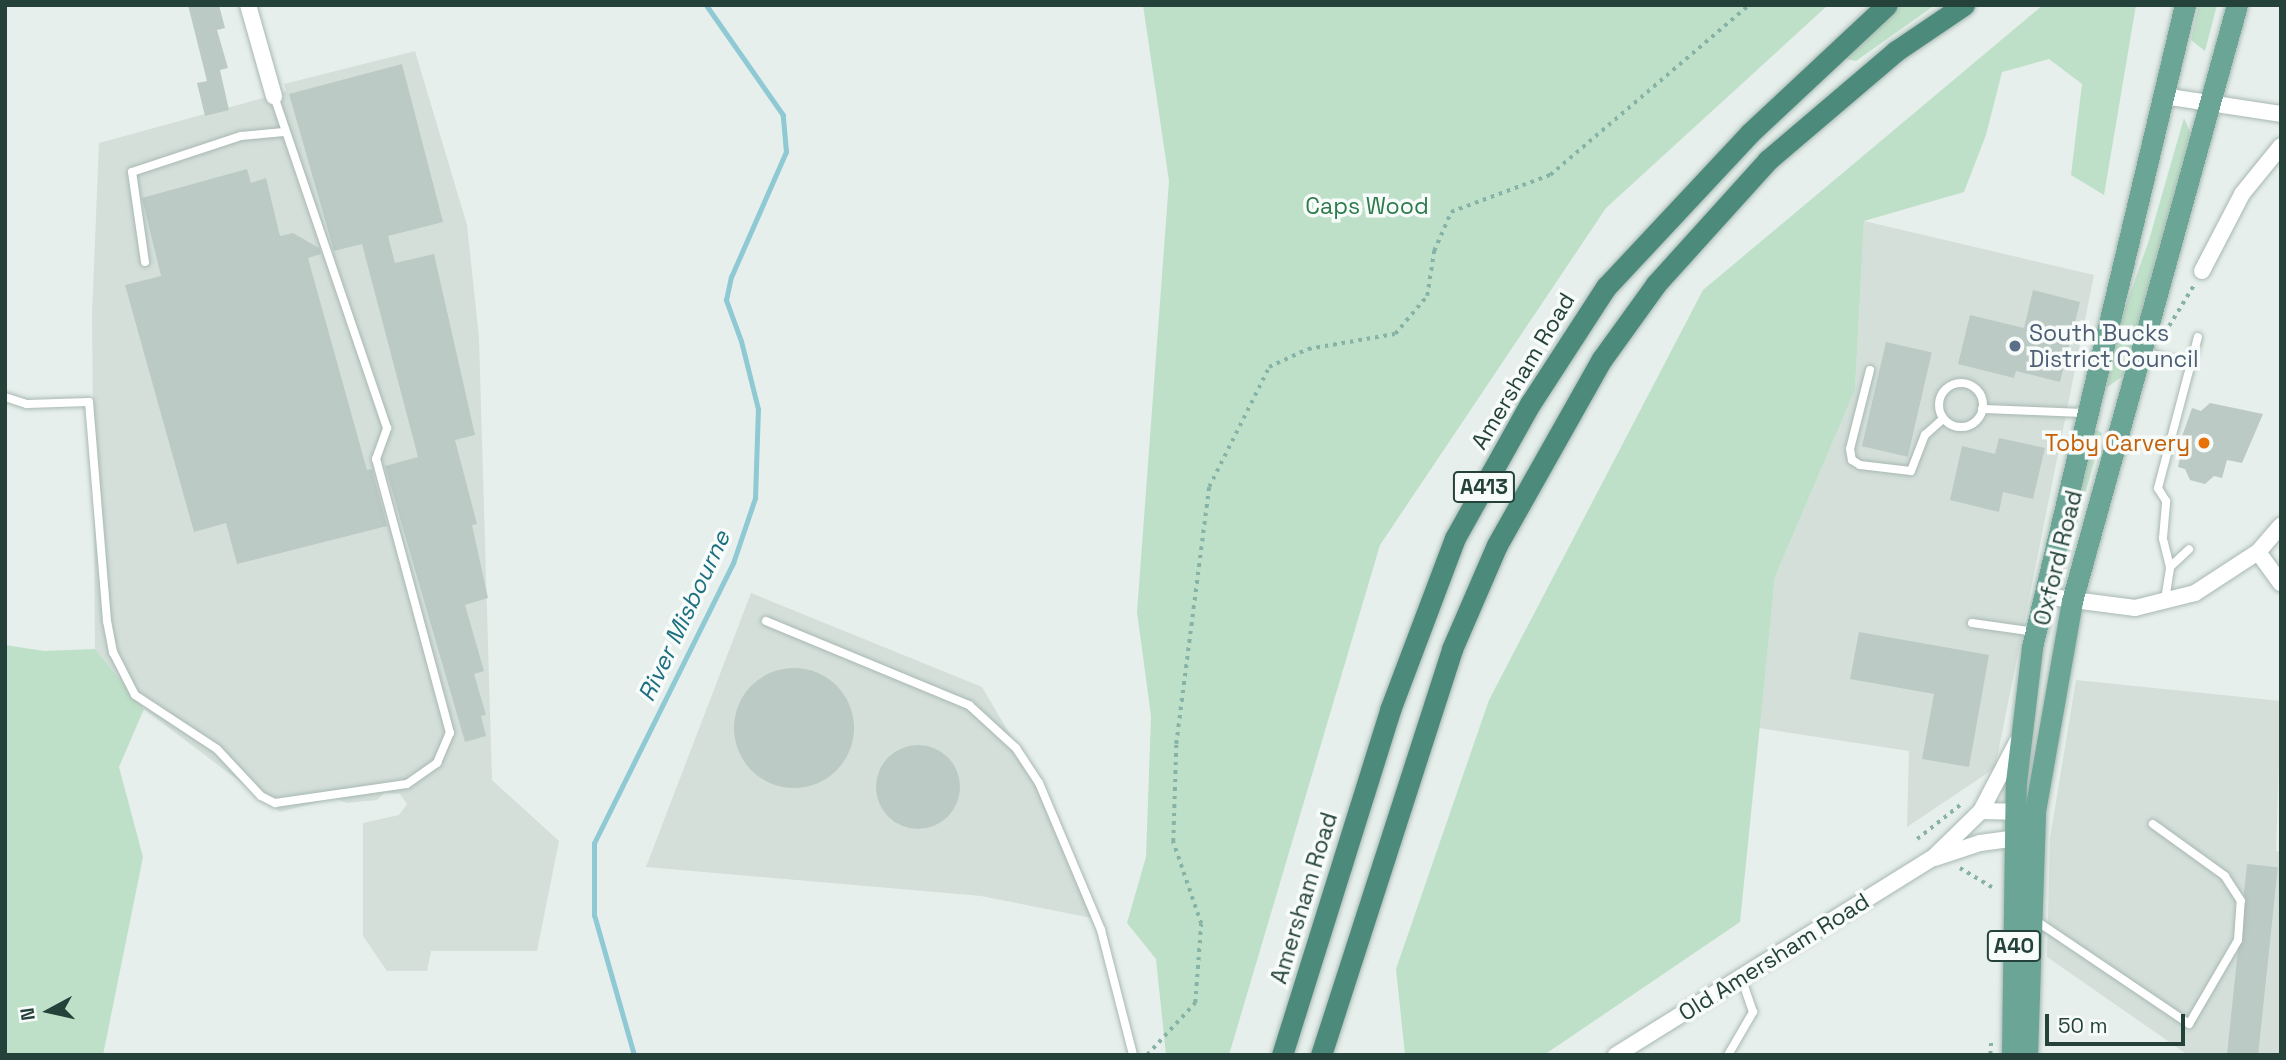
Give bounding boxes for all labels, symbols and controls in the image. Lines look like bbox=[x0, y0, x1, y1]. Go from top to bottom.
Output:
park label: Caps Wood bbox=[1305, 192, 1429, 220]
street label: Amersham Road bbox=[1465, 288, 1581, 454]
place label: South Bucks District Council bbox=[2029, 319, 2199, 373]
marker: South Bucks District Council bbox=[2007, 338, 2023, 354]
place label: Toby Carvery bbox=[2045, 429, 2190, 457]
marker: Toby Carvery bbox=[2196, 435, 2212, 451]
road number: A413 bbox=[1452, 470, 1516, 504]
street label: Oxford Road bbox=[2028, 488, 2088, 628]
water label: River Misbourne bbox=[632, 526, 736, 706]
street label: Amersham Road bbox=[1265, 809, 1343, 987]
street label: Old Amersham Road bbox=[1674, 887, 1874, 1027]
road number: A40 bbox=[1986, 928, 2042, 964]
north arrow bbox=[14, 976, 84, 1046]
scale bar bbox=[2048, 1000, 2188, 1044]
text: N bbox=[14, 1006, 41, 1022]
text: 50 m bbox=[2058, 1012, 2108, 1039]

